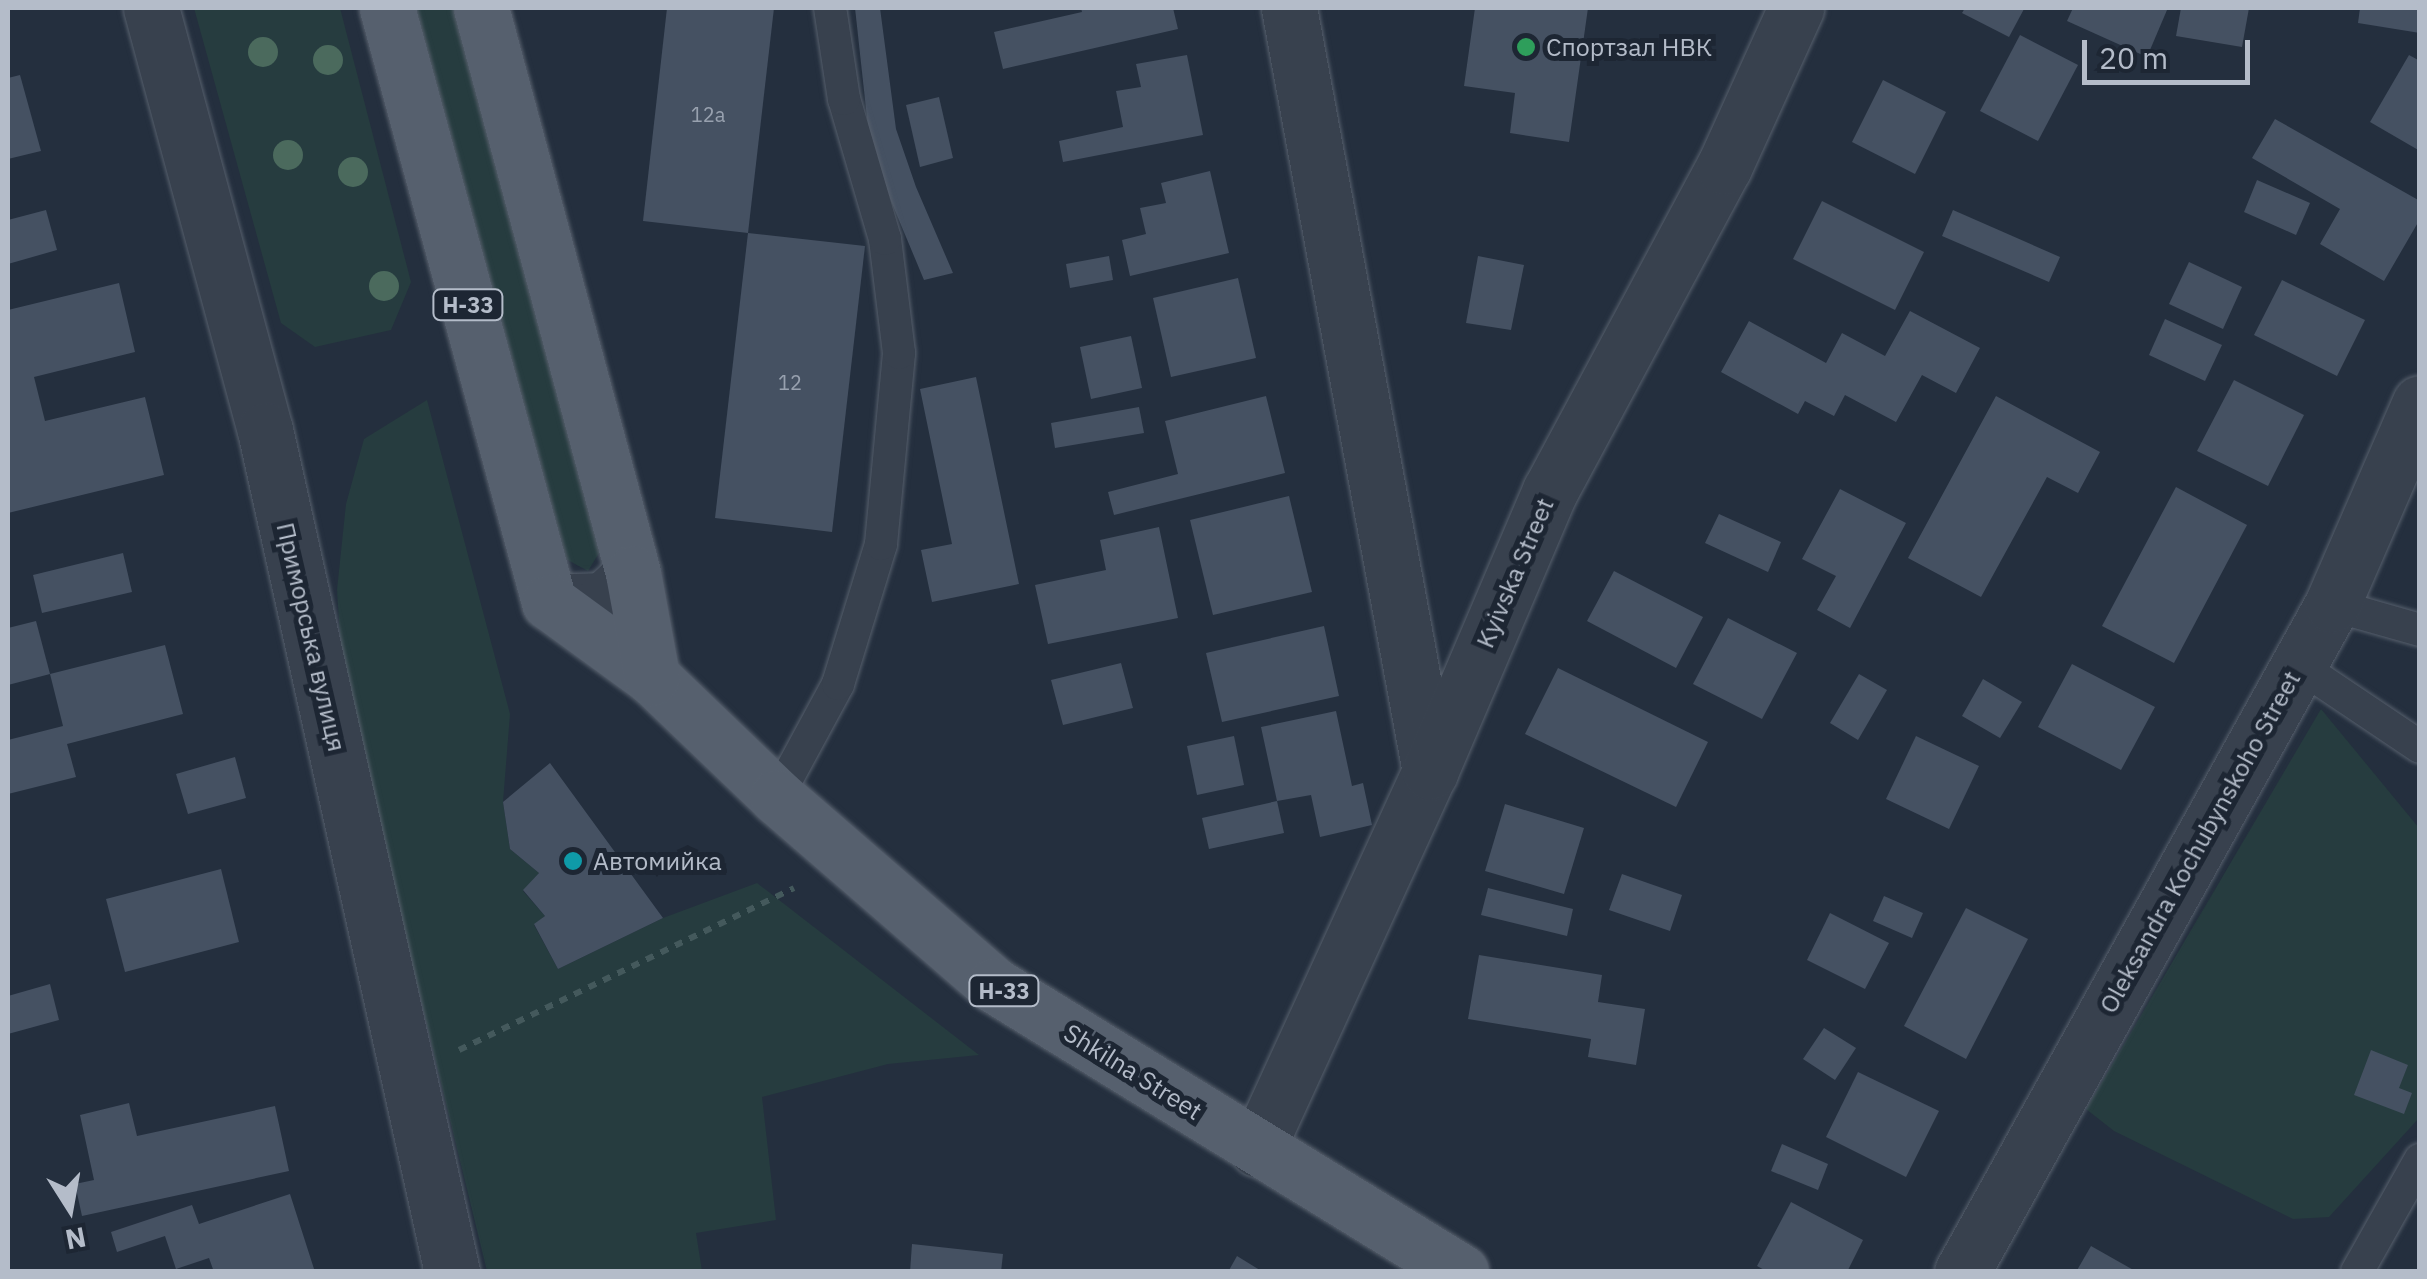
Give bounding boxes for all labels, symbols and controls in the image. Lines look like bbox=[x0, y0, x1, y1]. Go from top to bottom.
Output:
scale bar bbox=[2087, 20, 2254, 82]
place label: Спортзал НВК bbox=[1546, 32, 1712, 62]
marker: Спортзал НВК bbox=[1515, 36, 1537, 58]
text: 20 m bbox=[2099, 38, 2168, 77]
house number: 12а bbox=[691, 102, 725, 126]
road number: Н-33 bbox=[430, 288, 506, 322]
house number: 12 bbox=[778, 370, 802, 394]
street label: Kyivska Street bbox=[1470, 494, 1560, 652]
street label: Приморська вулиця bbox=[270, 520, 352, 754]
street label: Oleksandra Kochubynskoho Street bbox=[2093, 666, 2307, 1018]
place label: Автомийка bbox=[593, 846, 722, 876]
marker: Автомийка bbox=[562, 850, 584, 872]
road number: Н-33 bbox=[966, 974, 1042, 1008]
street label: Shkilna Street bbox=[1058, 1018, 1208, 1126]
north arrow bbox=[20, 1159, 120, 1259]
text: N bbox=[62, 1219, 89, 1259]

